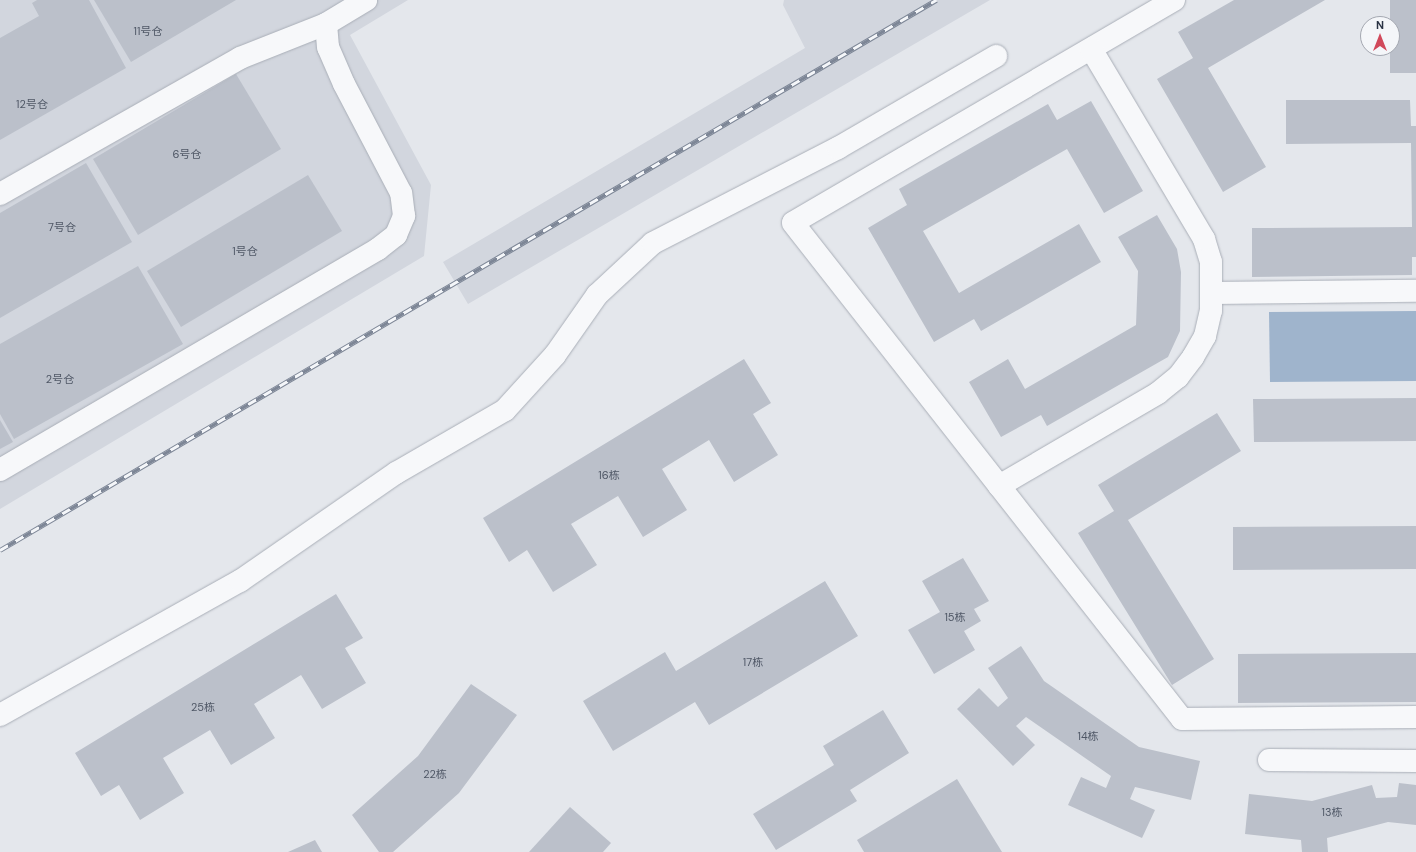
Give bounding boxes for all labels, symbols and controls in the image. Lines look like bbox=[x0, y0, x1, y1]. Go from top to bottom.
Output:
north arrow bbox=[1360, 16, 1400, 56]
text: N bbox=[1376, 18, 1384, 32]
house number: 11号仓 bbox=[134, 24, 162, 38]
house number: 12号仓 bbox=[16, 97, 48, 111]
house number: 6号仓 bbox=[173, 147, 201, 161]
house number: 7号仓 bbox=[48, 220, 76, 234]
house number: 1号仓 bbox=[232, 244, 258, 258]
house number: 2号仓 bbox=[46, 372, 74, 386]
house number: 16栋 bbox=[598, 468, 620, 482]
house number: 15栋 bbox=[944, 610, 966, 624]
house number: 17栋 bbox=[743, 655, 763, 669]
house number: 25栋 bbox=[191, 700, 215, 714]
house number: 14栋 bbox=[1077, 729, 1099, 743]
house number: 22栋 bbox=[423, 767, 447, 781]
house number: 13栋 bbox=[1322, 805, 1342, 819]

